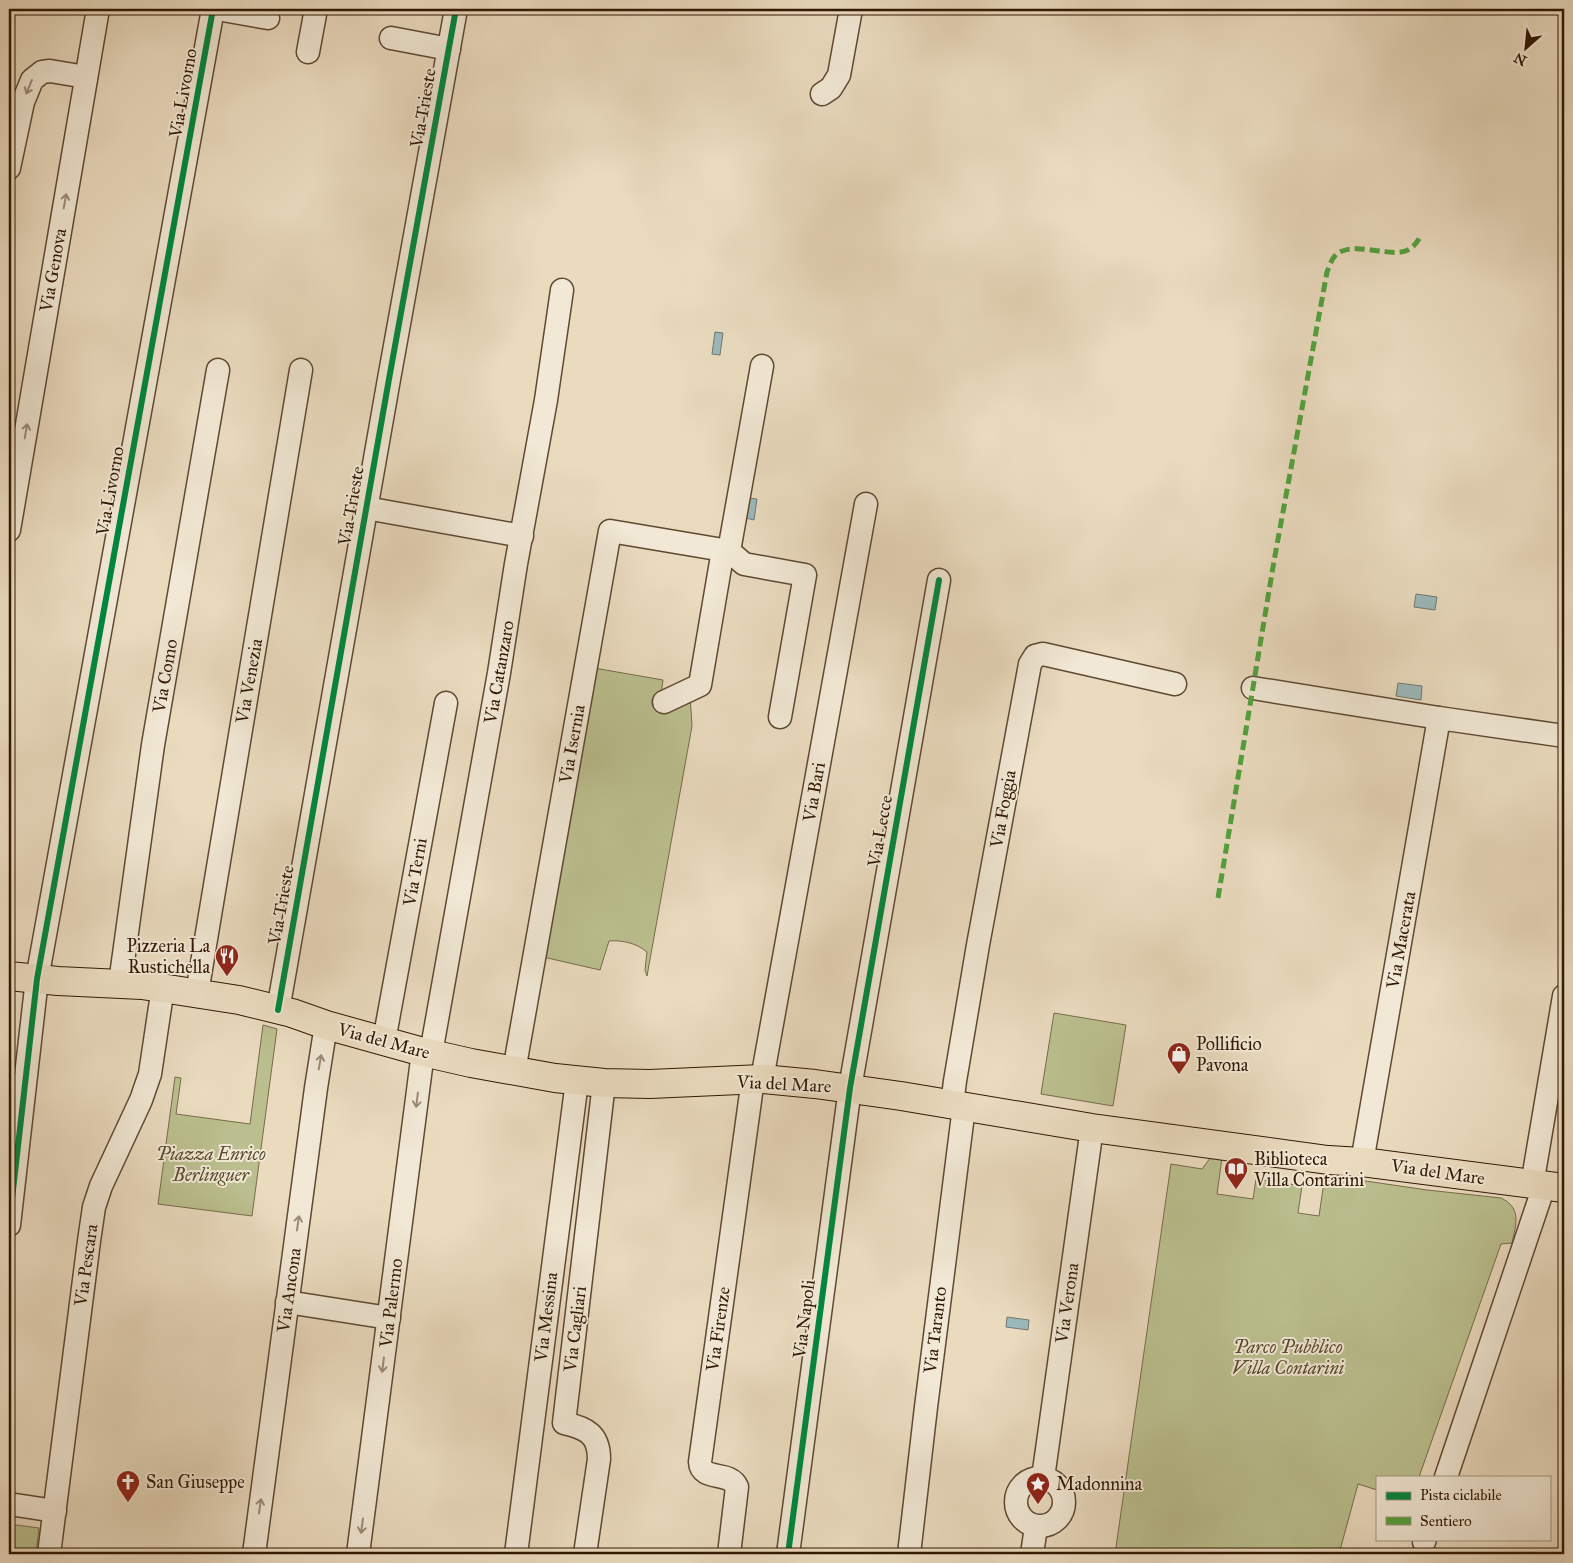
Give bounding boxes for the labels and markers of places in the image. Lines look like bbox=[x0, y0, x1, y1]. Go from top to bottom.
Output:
place label: Pizzeria La Rustichella bbox=[127, 935, 210, 978]
restaurant icon: Pizzeria La Rustichella bbox=[214, 943, 240, 977]
place label: Pollificio Pavona bbox=[1196, 1033, 1262, 1076]
shop icon: Pollificio Pavona bbox=[1166, 1041, 1192, 1075]
place label: Biblioteca Villa Contarini bbox=[1253, 1148, 1364, 1191]
library icon: Biblioteca Villa Contarini bbox=[1223, 1156, 1249, 1190]
church icon: San Giuseppe bbox=[115, 1469, 141, 1503]
place label: San Giuseppe bbox=[146, 1471, 245, 1493]
place icon: Madonnina bbox=[1025, 1471, 1051, 1505]
place label: Madonnina bbox=[1056, 1473, 1143, 1495]

